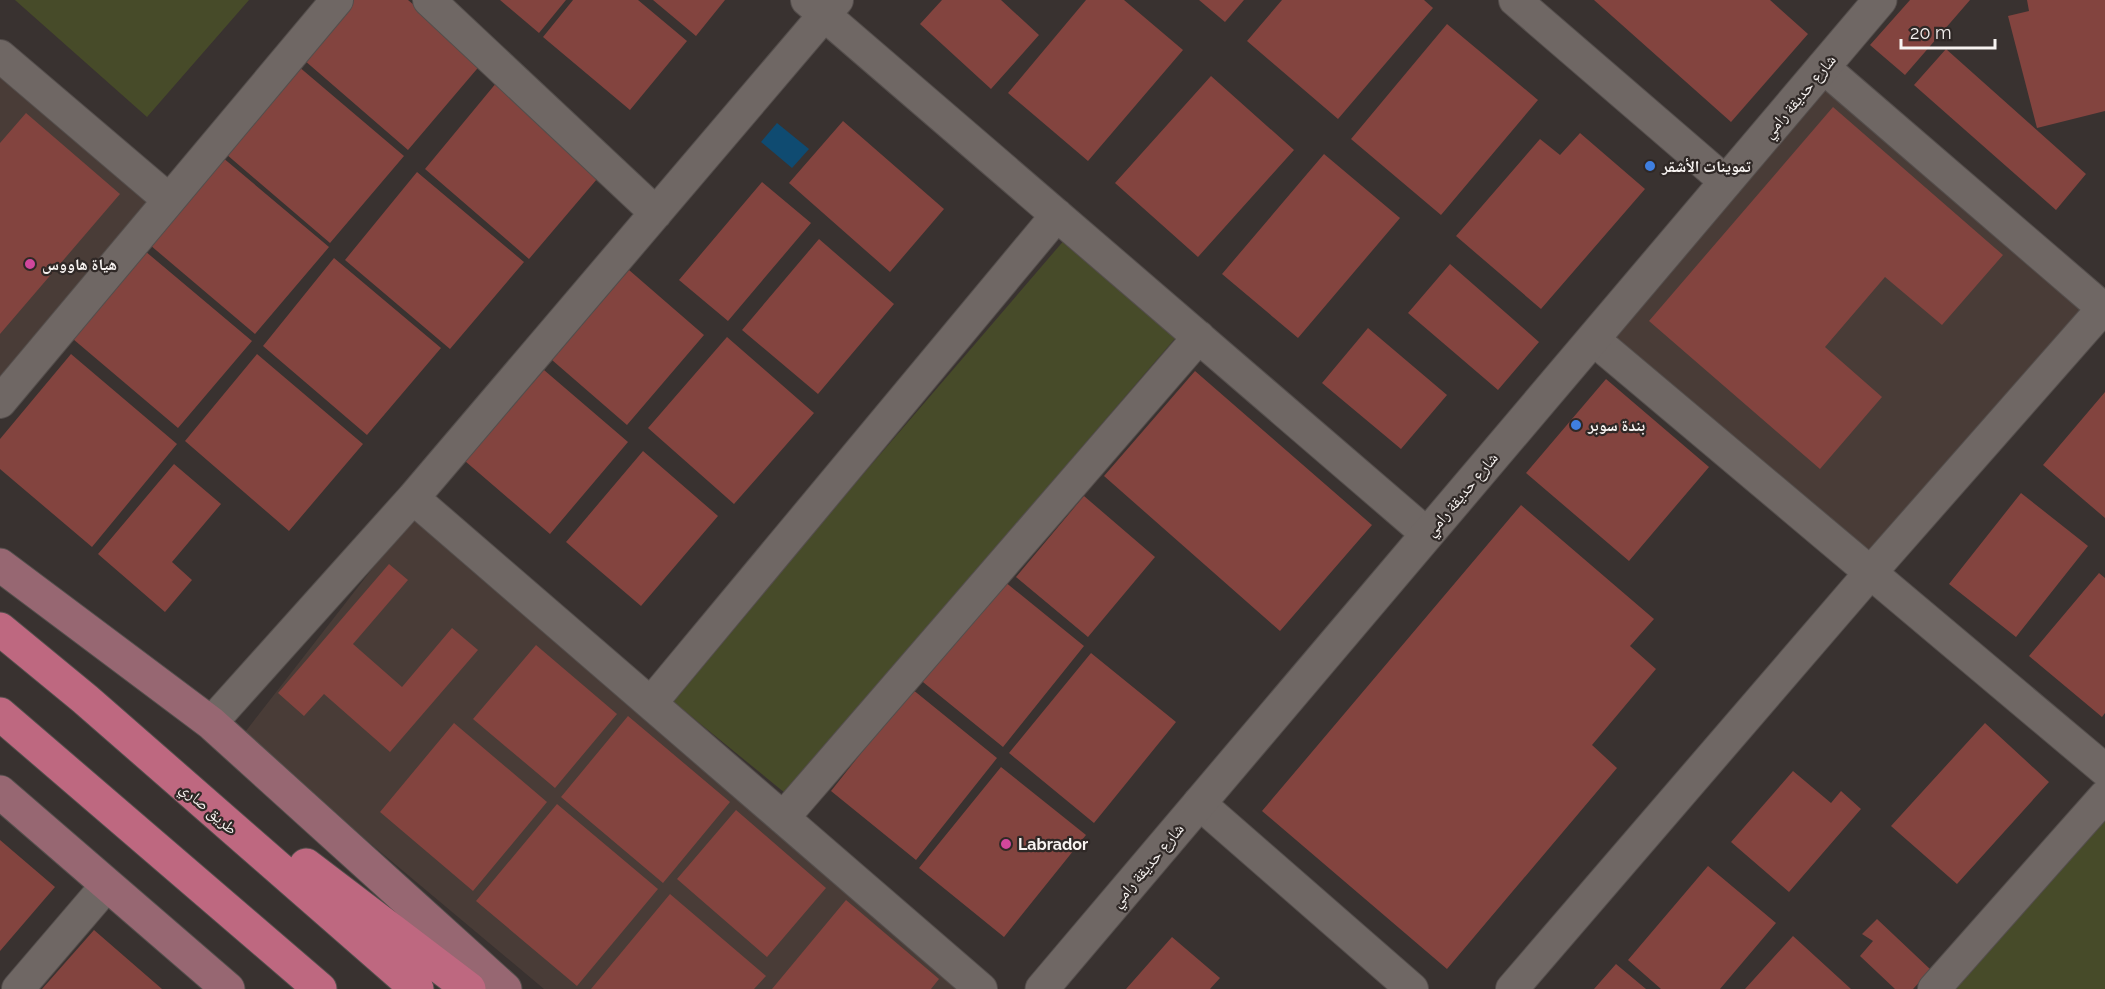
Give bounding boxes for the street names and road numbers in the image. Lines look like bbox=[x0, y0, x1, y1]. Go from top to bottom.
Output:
street label: شارع حديقة رامي bbox=[1759, 51, 1842, 144]
street label: شارع حديقة رامي bbox=[1421, 449, 1504, 542]
street label: طريق صاري bbox=[174, 778, 241, 841]
street label: شارع حديقة رامي bbox=[1107, 820, 1190, 913]

